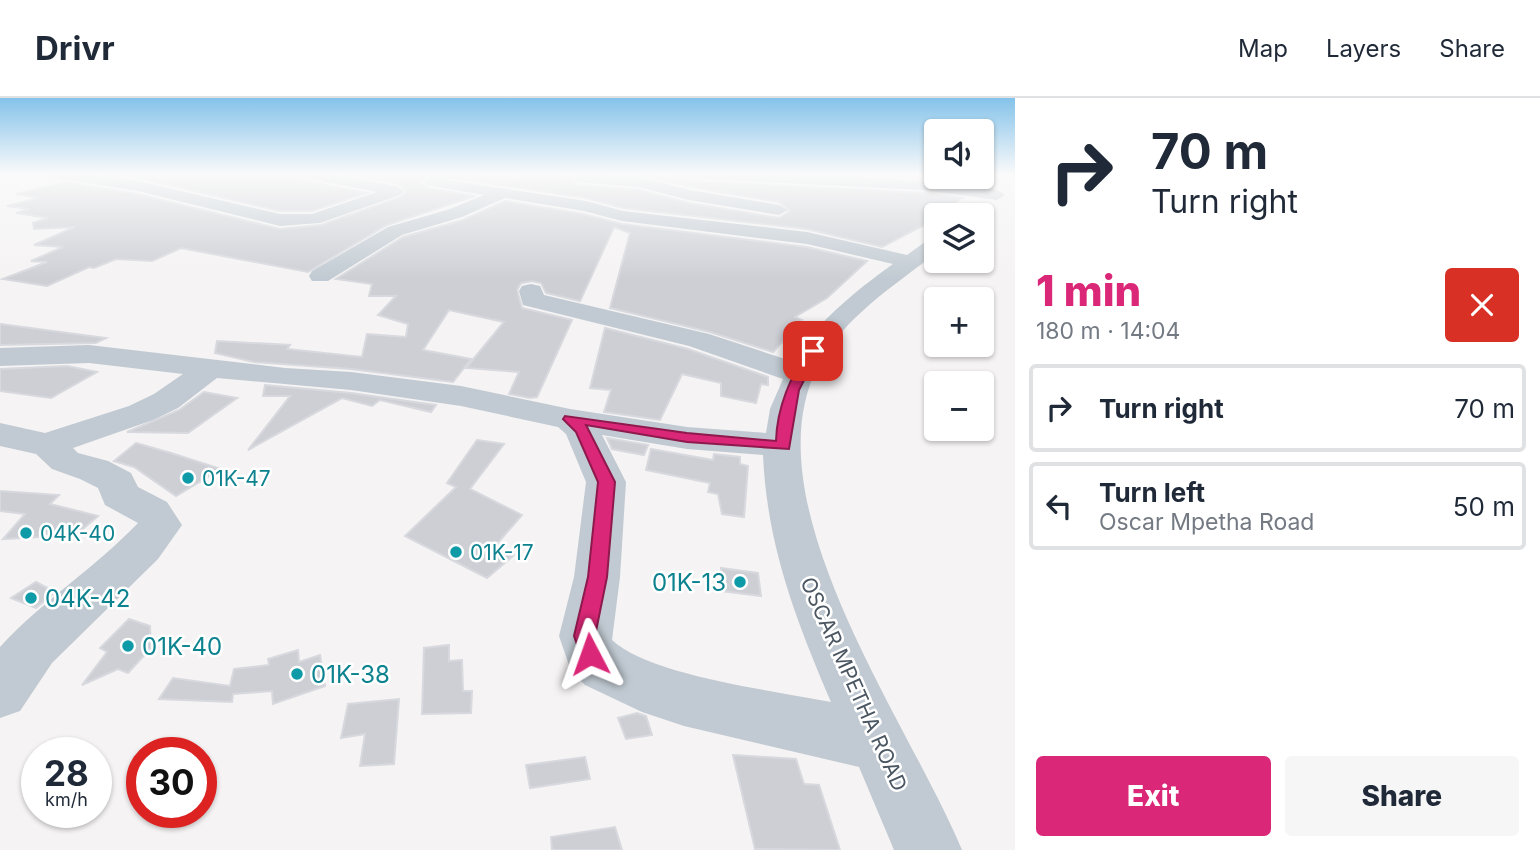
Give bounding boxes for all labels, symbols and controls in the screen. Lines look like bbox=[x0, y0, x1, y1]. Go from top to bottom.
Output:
text: Drivr bbox=[35, 28, 115, 68]
text: Map bbox=[1238, 34, 1288, 63]
text: Layers bbox=[1326, 34, 1401, 63]
text: Share bbox=[1439, 34, 1505, 63]
map controls bbox=[924, 119, 994, 441]
button: sound bbox=[924, 119, 994, 189]
text: 70 m bbox=[1151, 122, 1268, 181]
icon: right bbox=[1036, 126, 1127, 217]
text: Turn right bbox=[1151, 182, 1298, 221]
button: layers bbox=[924, 203, 994, 273]
text: 1 min bbox=[1036, 265, 1141, 316]
button: close bbox=[1445, 268, 1519, 342]
button: + bbox=[924, 287, 994, 357]
text: 180 m · 14:04 bbox=[1036, 317, 1180, 345]
pin bbox=[783, 321, 843, 381]
icon: arrive bbox=[794, 332, 832, 370]
button: − bbox=[924, 371, 994, 441]
icon: right bbox=[1040, 389, 1078, 427]
text: Turn right bbox=[1099, 393, 1224, 424]
text: 70 m bbox=[1454, 393, 1515, 424]
place label: 01K-47 bbox=[202, 466, 271, 491]
marker: 01K-47 bbox=[180, 470, 196, 486]
text: Turn left bbox=[1099, 477, 1205, 508]
icon: left bbox=[1040, 487, 1078, 525]
text: 50 m bbox=[1453, 491, 1515, 522]
text: Oscar Mpetha Road bbox=[1099, 508, 1314, 536]
place label: 04K-40 bbox=[40, 521, 115, 546]
marker: 04K-40 bbox=[18, 525, 34, 541]
place label: 01K-17 bbox=[470, 540, 534, 565]
marker: 01K-17 bbox=[448, 544, 464, 560]
place label: 01K-13 bbox=[652, 568, 726, 597]
street label: OSCAR MPETHA ROAD bbox=[796, 573, 912, 795]
marker: 01K-13 bbox=[732, 574, 748, 590]
place label: 04K-42 bbox=[45, 584, 130, 613]
marker: 04K-42 bbox=[23, 590, 39, 606]
position arrow bbox=[553, 617, 627, 691]
place label: 01K-40 bbox=[142, 632, 222, 661]
marker: 01K-40 bbox=[120, 638, 136, 654]
place label: 01K-38 bbox=[311, 660, 390, 689]
marker: 01K-38 bbox=[289, 666, 305, 682]
speed limit sign: 30 bbox=[126, 737, 217, 828]
text: 28 bbox=[44, 752, 89, 794]
button: Exit bbox=[1036, 756, 1271, 836]
button: Share bbox=[1285, 756, 1519, 836]
text: km/h bbox=[45, 789, 88, 810]

